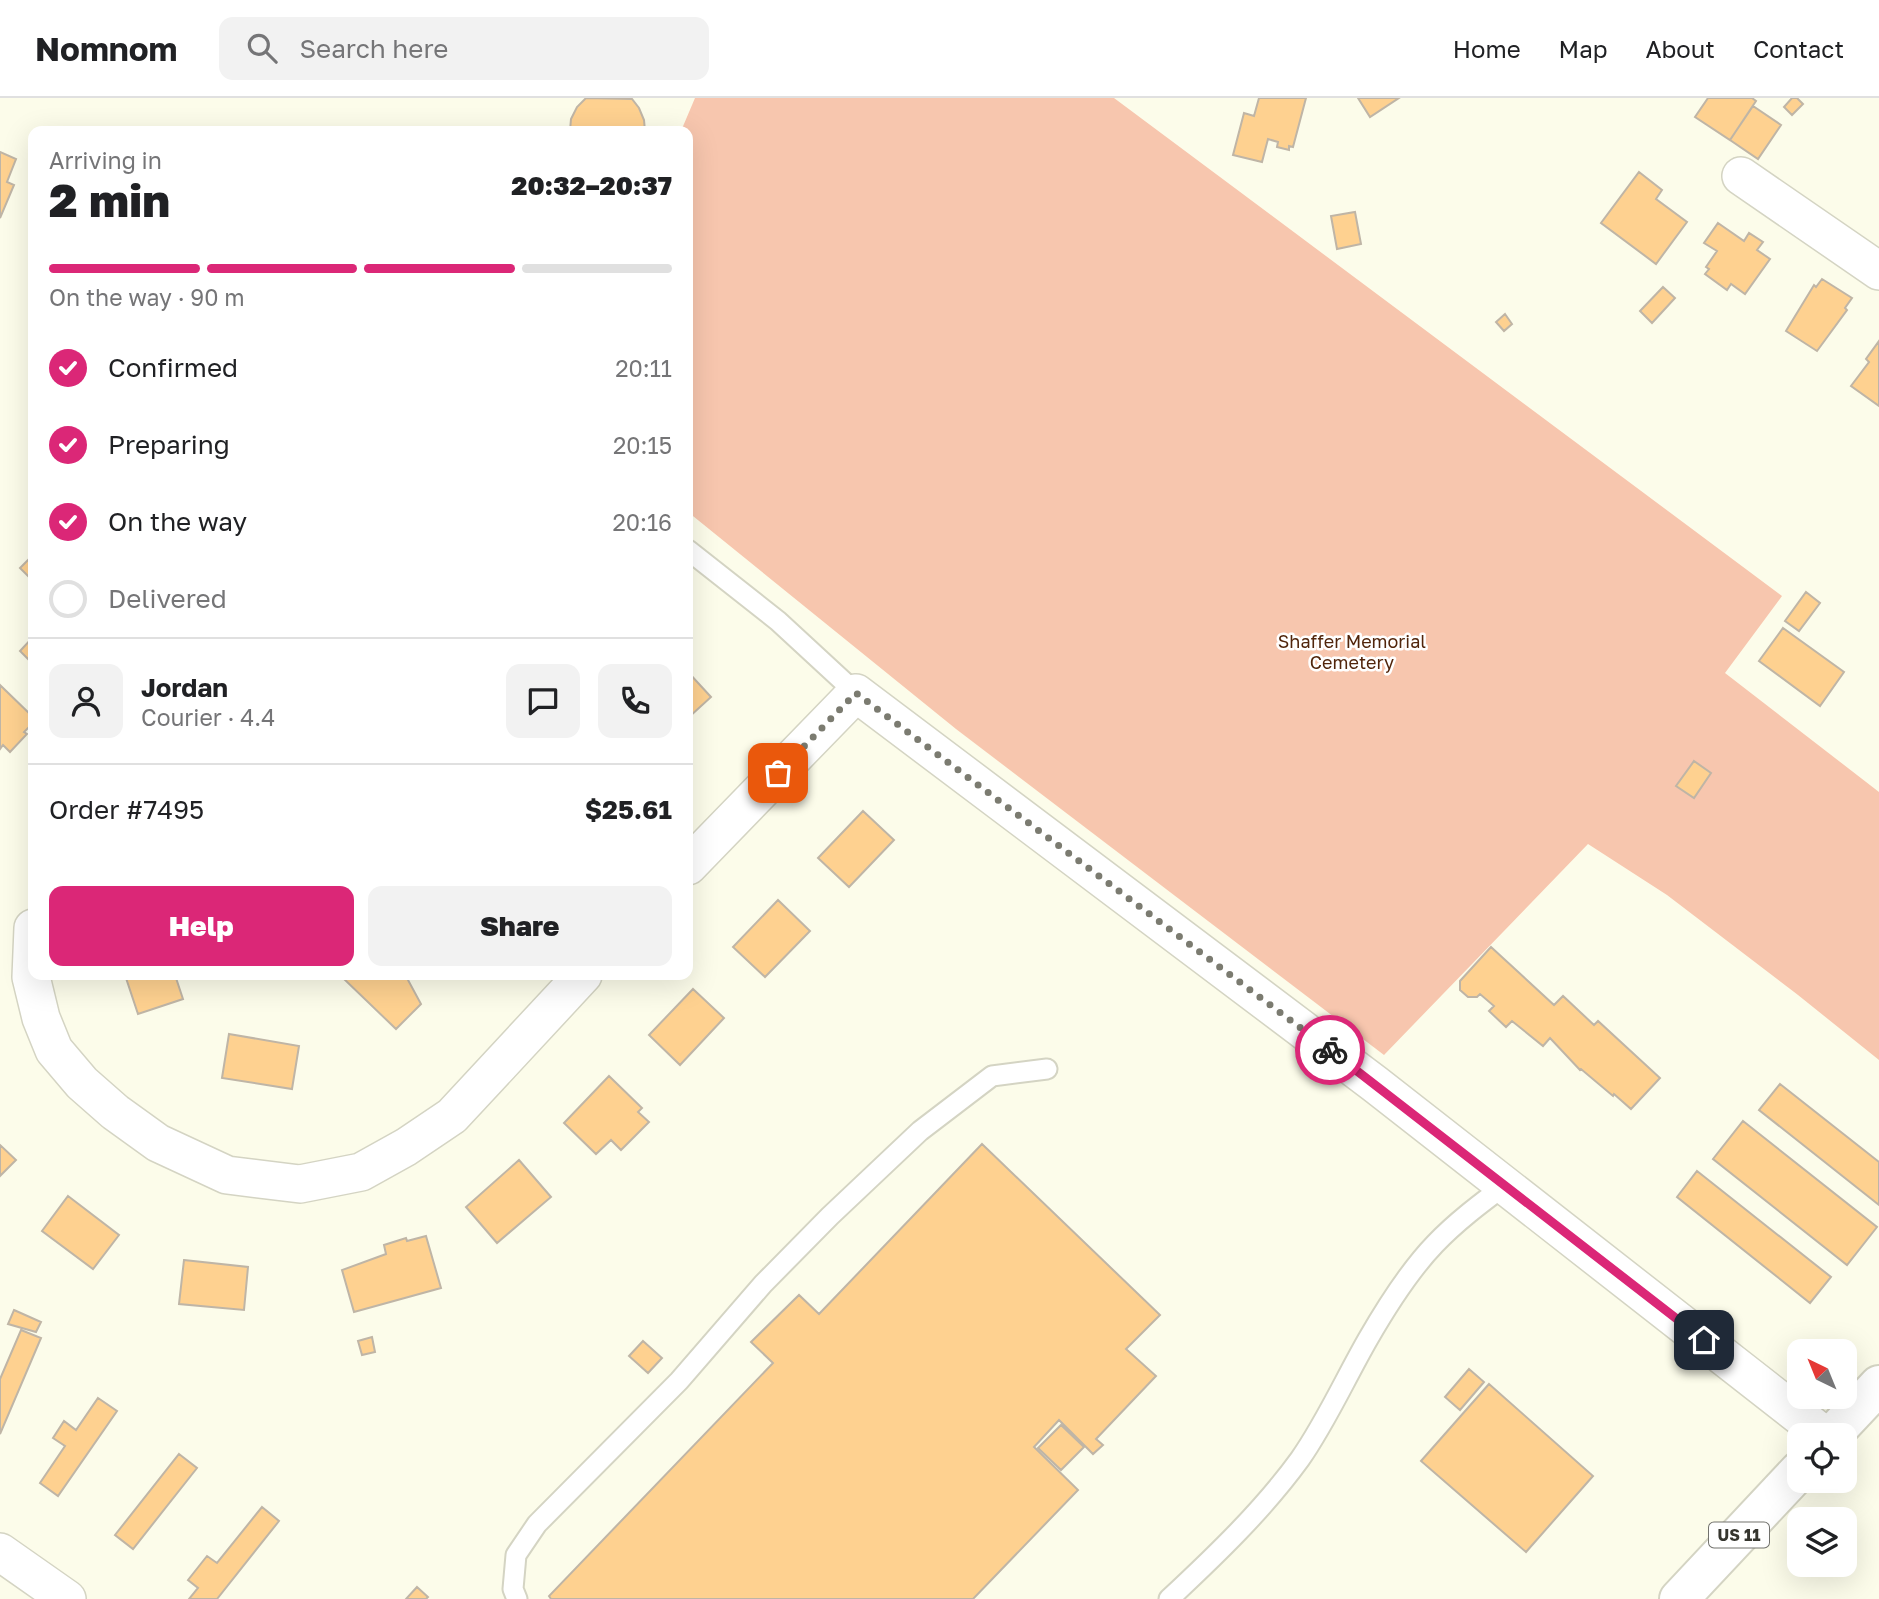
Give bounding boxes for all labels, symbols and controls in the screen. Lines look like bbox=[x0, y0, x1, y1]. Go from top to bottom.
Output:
search box bbox=[219, 17, 709, 80]
text: Nomnom bbox=[35, 29, 177, 68]
icon: search bbox=[243, 29, 281, 67]
text: Search here bbox=[299, 33, 448, 64]
text: Home bbox=[1453, 34, 1521, 63]
text: Map bbox=[1559, 34, 1608, 63]
text: About bbox=[1646, 34, 1715, 63]
text: Contact bbox=[1753, 34, 1844, 63]
text: Arriving in bbox=[49, 146, 162, 174]
text: 20:32–20:37 bbox=[511, 170, 672, 201]
text: 2 min bbox=[49, 172, 170, 227]
text: On the way · 90 m bbox=[49, 283, 245, 311]
icon: check bbox=[49, 349, 87, 387]
text: Confirmed bbox=[108, 352, 238, 383]
text: 20:11 bbox=[615, 354, 672, 382]
icon: check bbox=[49, 426, 87, 464]
text: Preparing bbox=[108, 429, 230, 460]
text: 20:15 bbox=[613, 431, 672, 459]
icon: check bbox=[49, 503, 87, 541]
text: On the way bbox=[108, 506, 247, 537]
text: 20:16 bbox=[612, 508, 672, 536]
text: Delivered bbox=[108, 583, 227, 614]
park label: Shaffer Memorial Cemetery bbox=[1278, 630, 1426, 673]
button: person bbox=[49, 664, 123, 738]
button: chat bbox=[506, 664, 580, 738]
button: phone bbox=[598, 664, 672, 738]
text: Jordan bbox=[141, 672, 228, 703]
text: Courier · 4.4 bbox=[141, 703, 275, 731]
pin bbox=[748, 743, 808, 803]
icon: bag bbox=[759, 754, 797, 792]
text: Order #7495 bbox=[49, 794, 204, 825]
text: $25.61 bbox=[585, 794, 672, 825]
button: Help bbox=[49, 886, 354, 966]
button: Share bbox=[368, 886, 672, 966]
courier bbox=[1295, 1015, 1365, 1085]
icon: bike bbox=[1311, 1031, 1349, 1069]
pin bbox=[1674, 1310, 1734, 1370]
icon: home bbox=[1685, 1321, 1723, 1359]
north arrow bbox=[1787, 1339, 1857, 1409]
map controls bbox=[1787, 1339, 1857, 1577]
button: locate bbox=[1787, 1423, 1857, 1493]
button: layers bbox=[1787, 1507, 1857, 1577]
road number: US 11 bbox=[1709, 1522, 1769, 1548]

